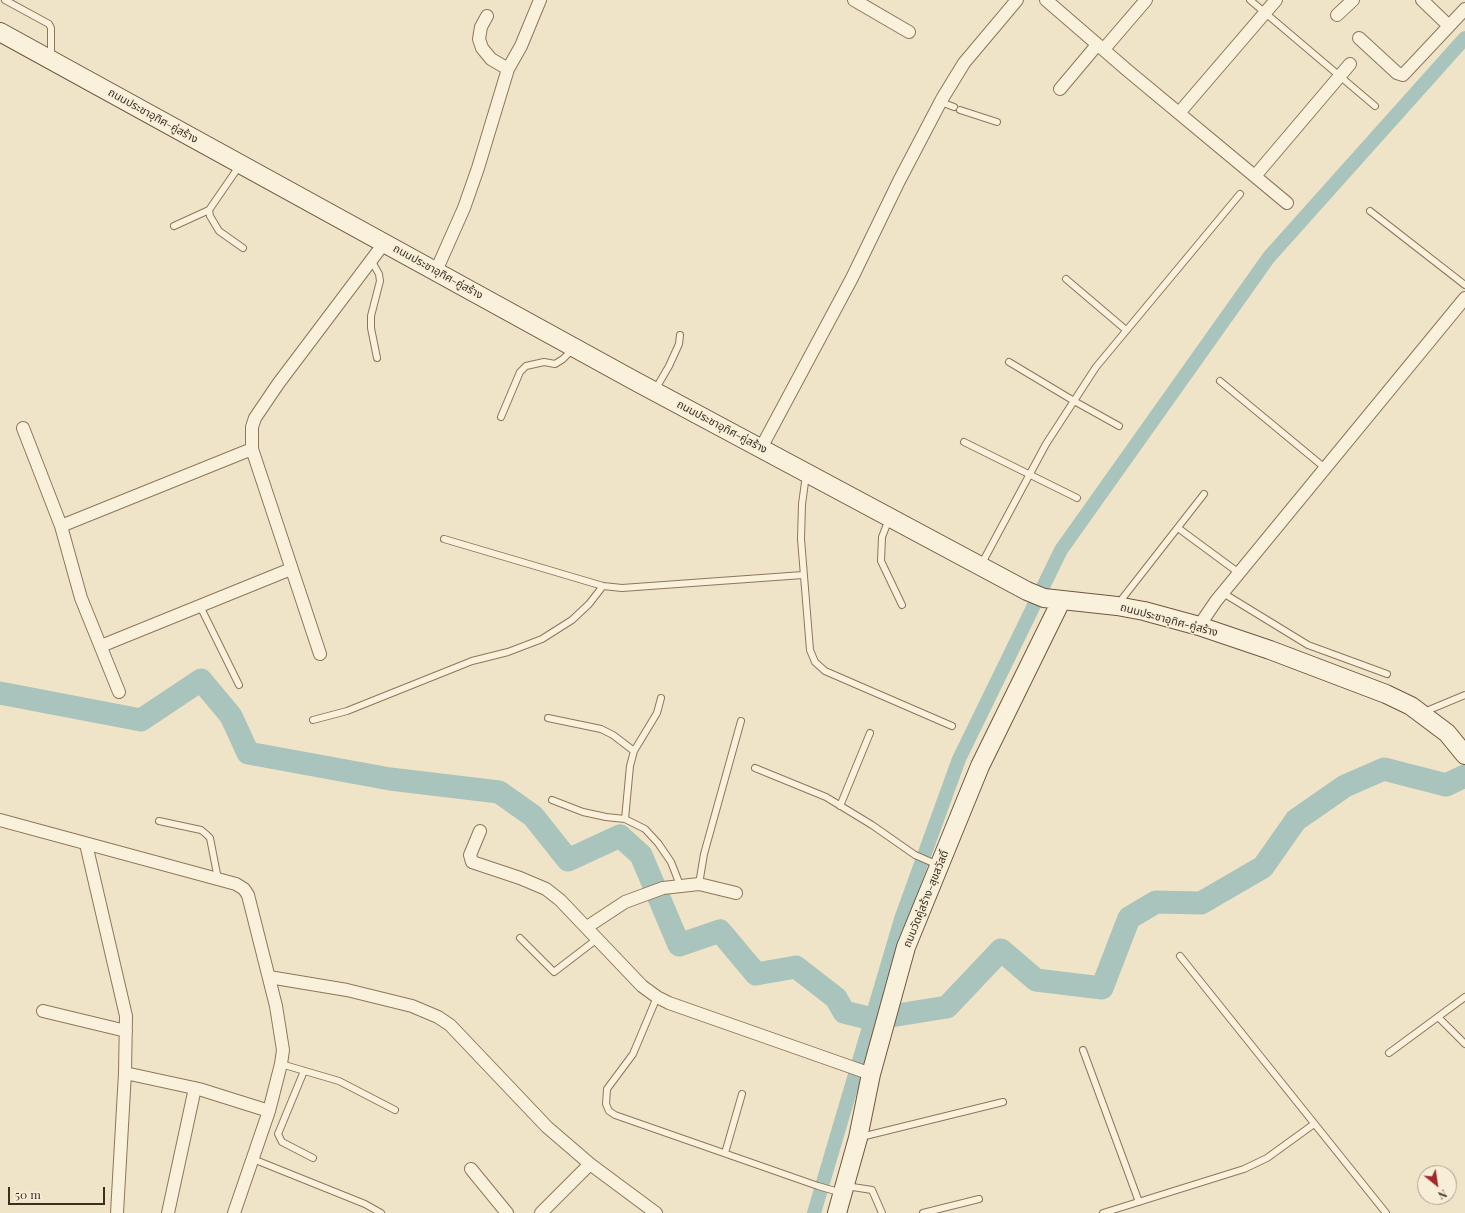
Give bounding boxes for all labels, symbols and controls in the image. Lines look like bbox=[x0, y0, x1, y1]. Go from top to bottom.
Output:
street label: ถนนประชาอุทิศ-คู่สร้าง bbox=[106, 86, 200, 146]
street label: ถนนประชาอุทิศ-คู่สร้าง bbox=[391, 242, 485, 302]
street label: ถนนประชาอุทิศ-คู่สร้าง bbox=[675, 398, 769, 456]
street label: ถนนประชาอุทิศ-คู่สร้าง bbox=[1119, 601, 1219, 639]
street label: ถนนวัดคู่สร้าง-สุขสวัสดิ์ bbox=[900, 848, 952, 950]
north arrow bbox=[1417, 1165, 1457, 1205]
scale bar bbox=[10, 1179, 107, 1205]
text: 50 m bbox=[15, 1186, 41, 1202]
text: N bbox=[1436, 1186, 1450, 1203]

